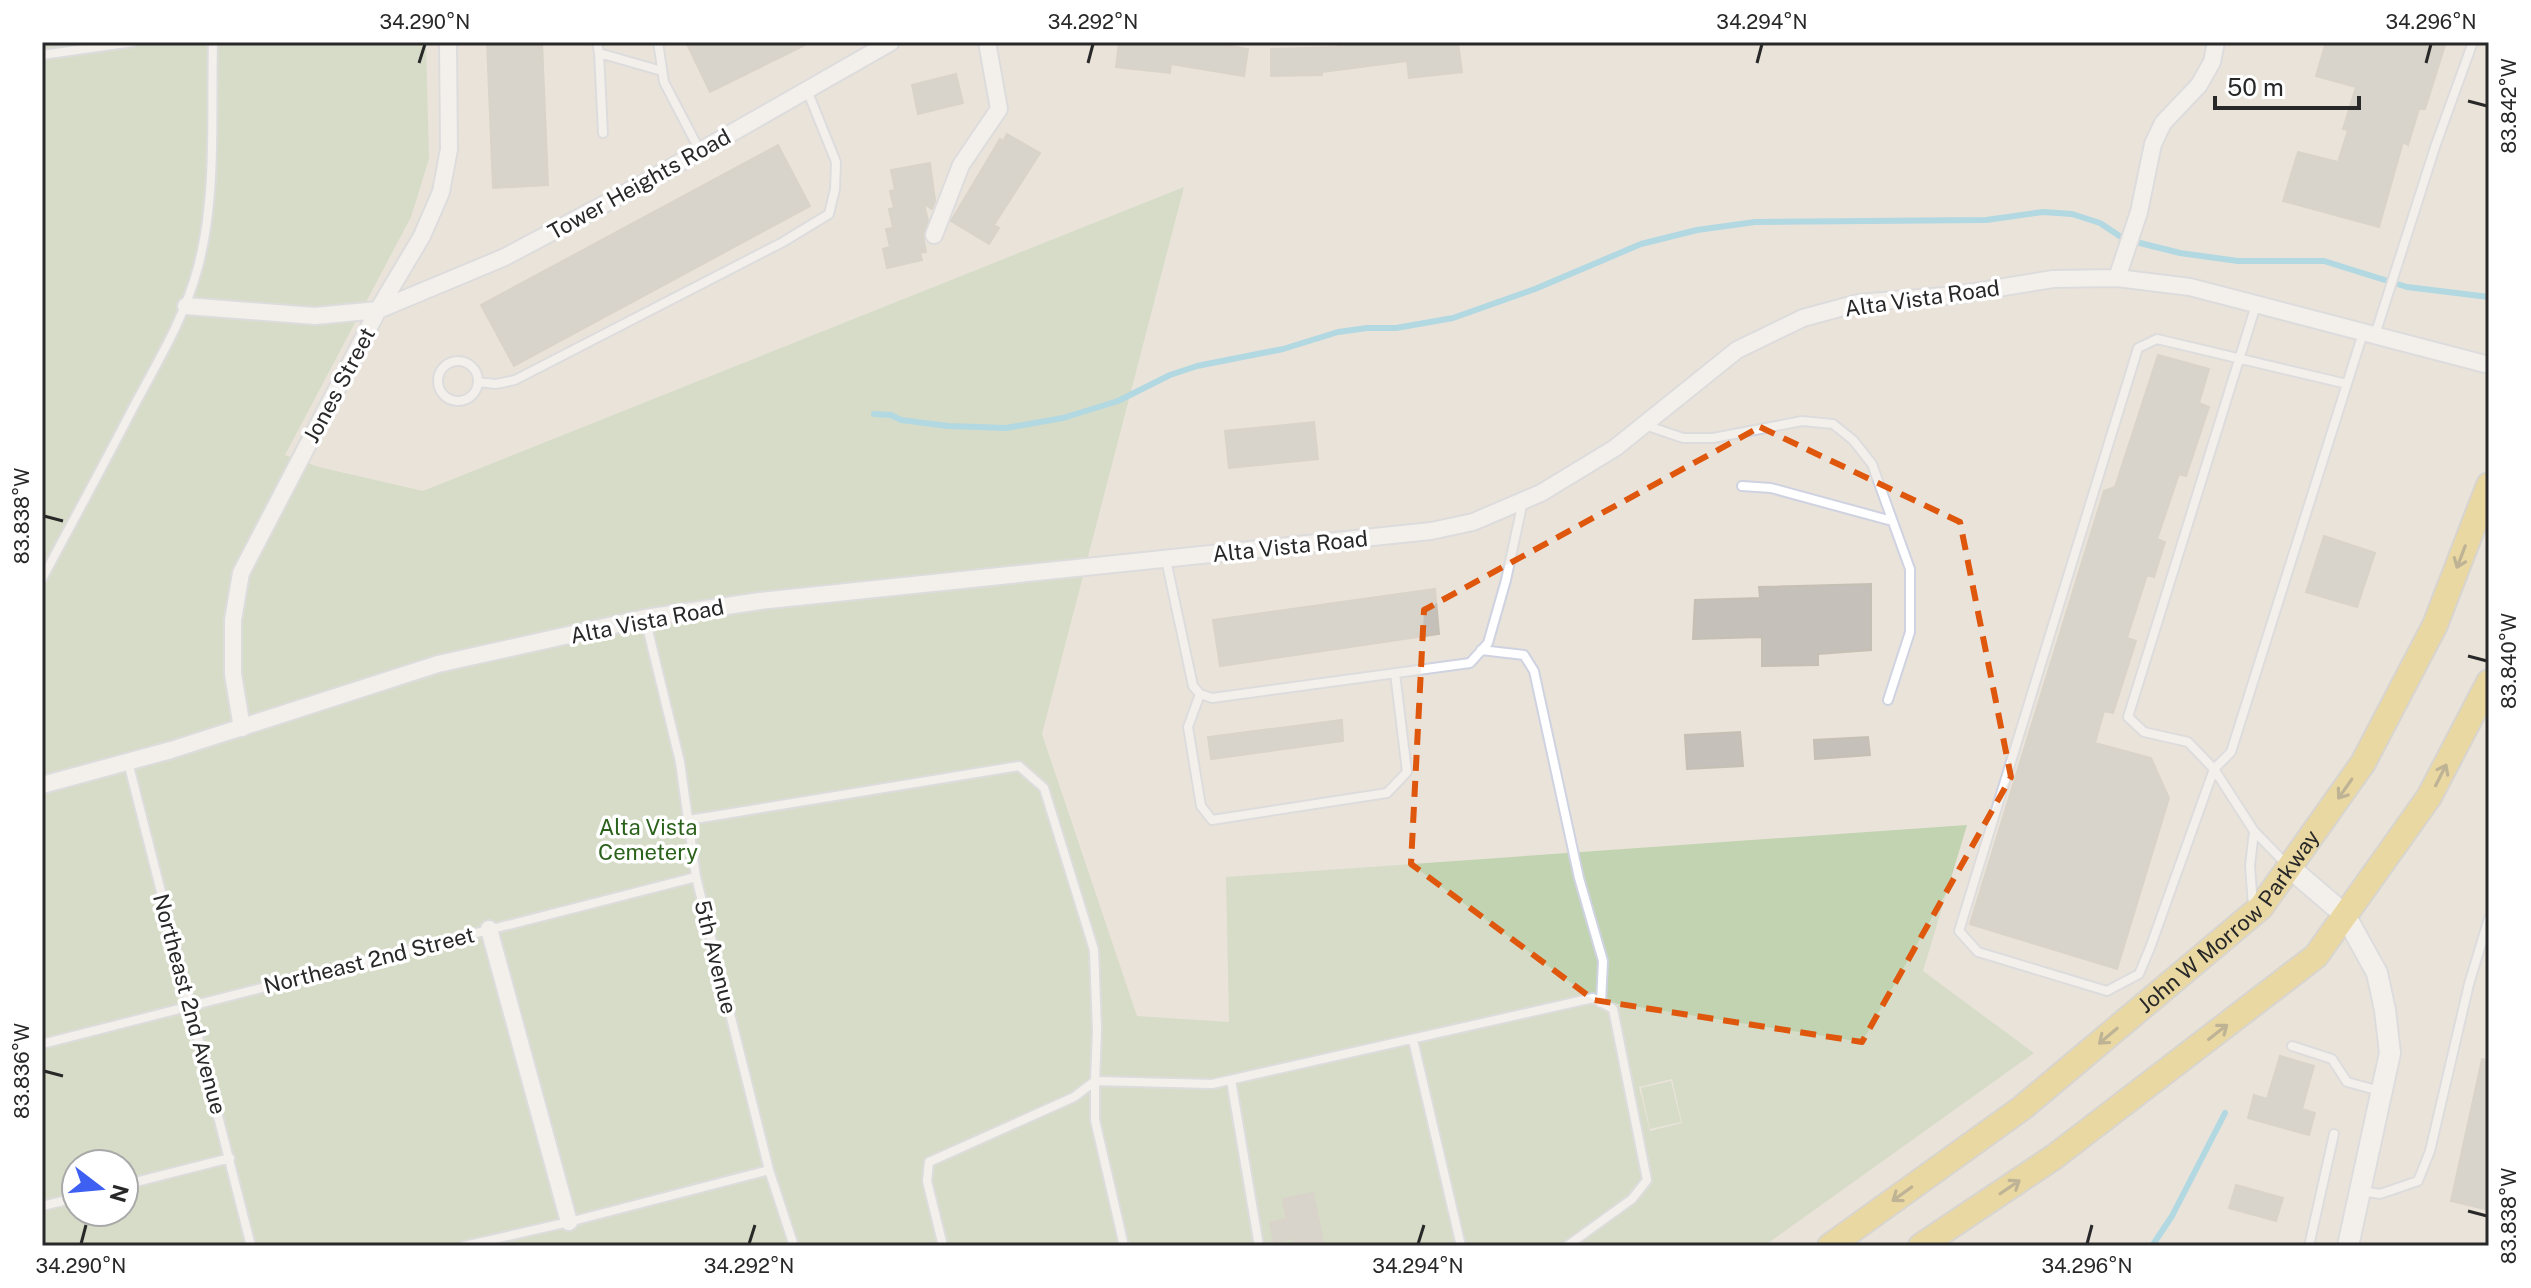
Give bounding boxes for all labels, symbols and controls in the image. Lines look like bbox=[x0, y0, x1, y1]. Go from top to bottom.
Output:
text: 34.290°N bbox=[380, 10, 470, 34]
text: 34.292°N bbox=[1048, 10, 1138, 34]
text: 34.294°N bbox=[1716, 10, 1808, 34]
text: 34.296°N bbox=[2385, 10, 2477, 34]
text: 83.842°W bbox=[2497, 58, 2521, 154]
scale bar bbox=[2215, 60, 2359, 110]
text: 50 m bbox=[2227, 73, 2284, 101]
street label: Tower Heights Road bbox=[543, 123, 735, 245]
street label: Alta Vista Road bbox=[1843, 274, 2001, 322]
street label: Jones Street bbox=[298, 323, 380, 447]
text: 83.838°W bbox=[10, 468, 34, 564]
street label: Alta Vista Road bbox=[1211, 525, 1369, 567]
one-way arrow bbox=[2453, 545, 2467, 569]
street label: Alta Vista Road bbox=[568, 593, 726, 649]
text: 83.840°W bbox=[2497, 613, 2521, 709]
one-way arrow bbox=[2433, 764, 2449, 788]
one-way arrow bbox=[2337, 778, 2353, 800]
park label: Alta Vista Cemetery bbox=[598, 814, 698, 865]
street label: John W Morrow Parkway bbox=[2132, 824, 2325, 1018]
street label: Northeast 2nd Avenue bbox=[148, 891, 232, 1117]
street label: 5th Avenue bbox=[689, 897, 743, 1017]
street label: Northeast 2nd Street bbox=[261, 921, 477, 999]
text: 83.836°W bbox=[10, 1023, 34, 1119]
one-way arrow bbox=[2207, 1023, 2228, 1040]
one-way arrow bbox=[2099, 1027, 2119, 1045]
north arrow bbox=[60, 1148, 140, 1228]
text: 83.838°W bbox=[2497, 1168, 2521, 1264]
one-way arrow bbox=[1998, 1179, 2020, 1195]
text: N bbox=[104, 1182, 134, 1205]
one-way arrow bbox=[1892, 1186, 1914, 1202]
text: 34.290°N bbox=[36, 1254, 126, 1278]
text: 34.292°N bbox=[704, 1254, 794, 1278]
text: 34.294°N bbox=[1372, 1254, 1464, 1278]
text: 34.296°N bbox=[2041, 1254, 2133, 1278]

